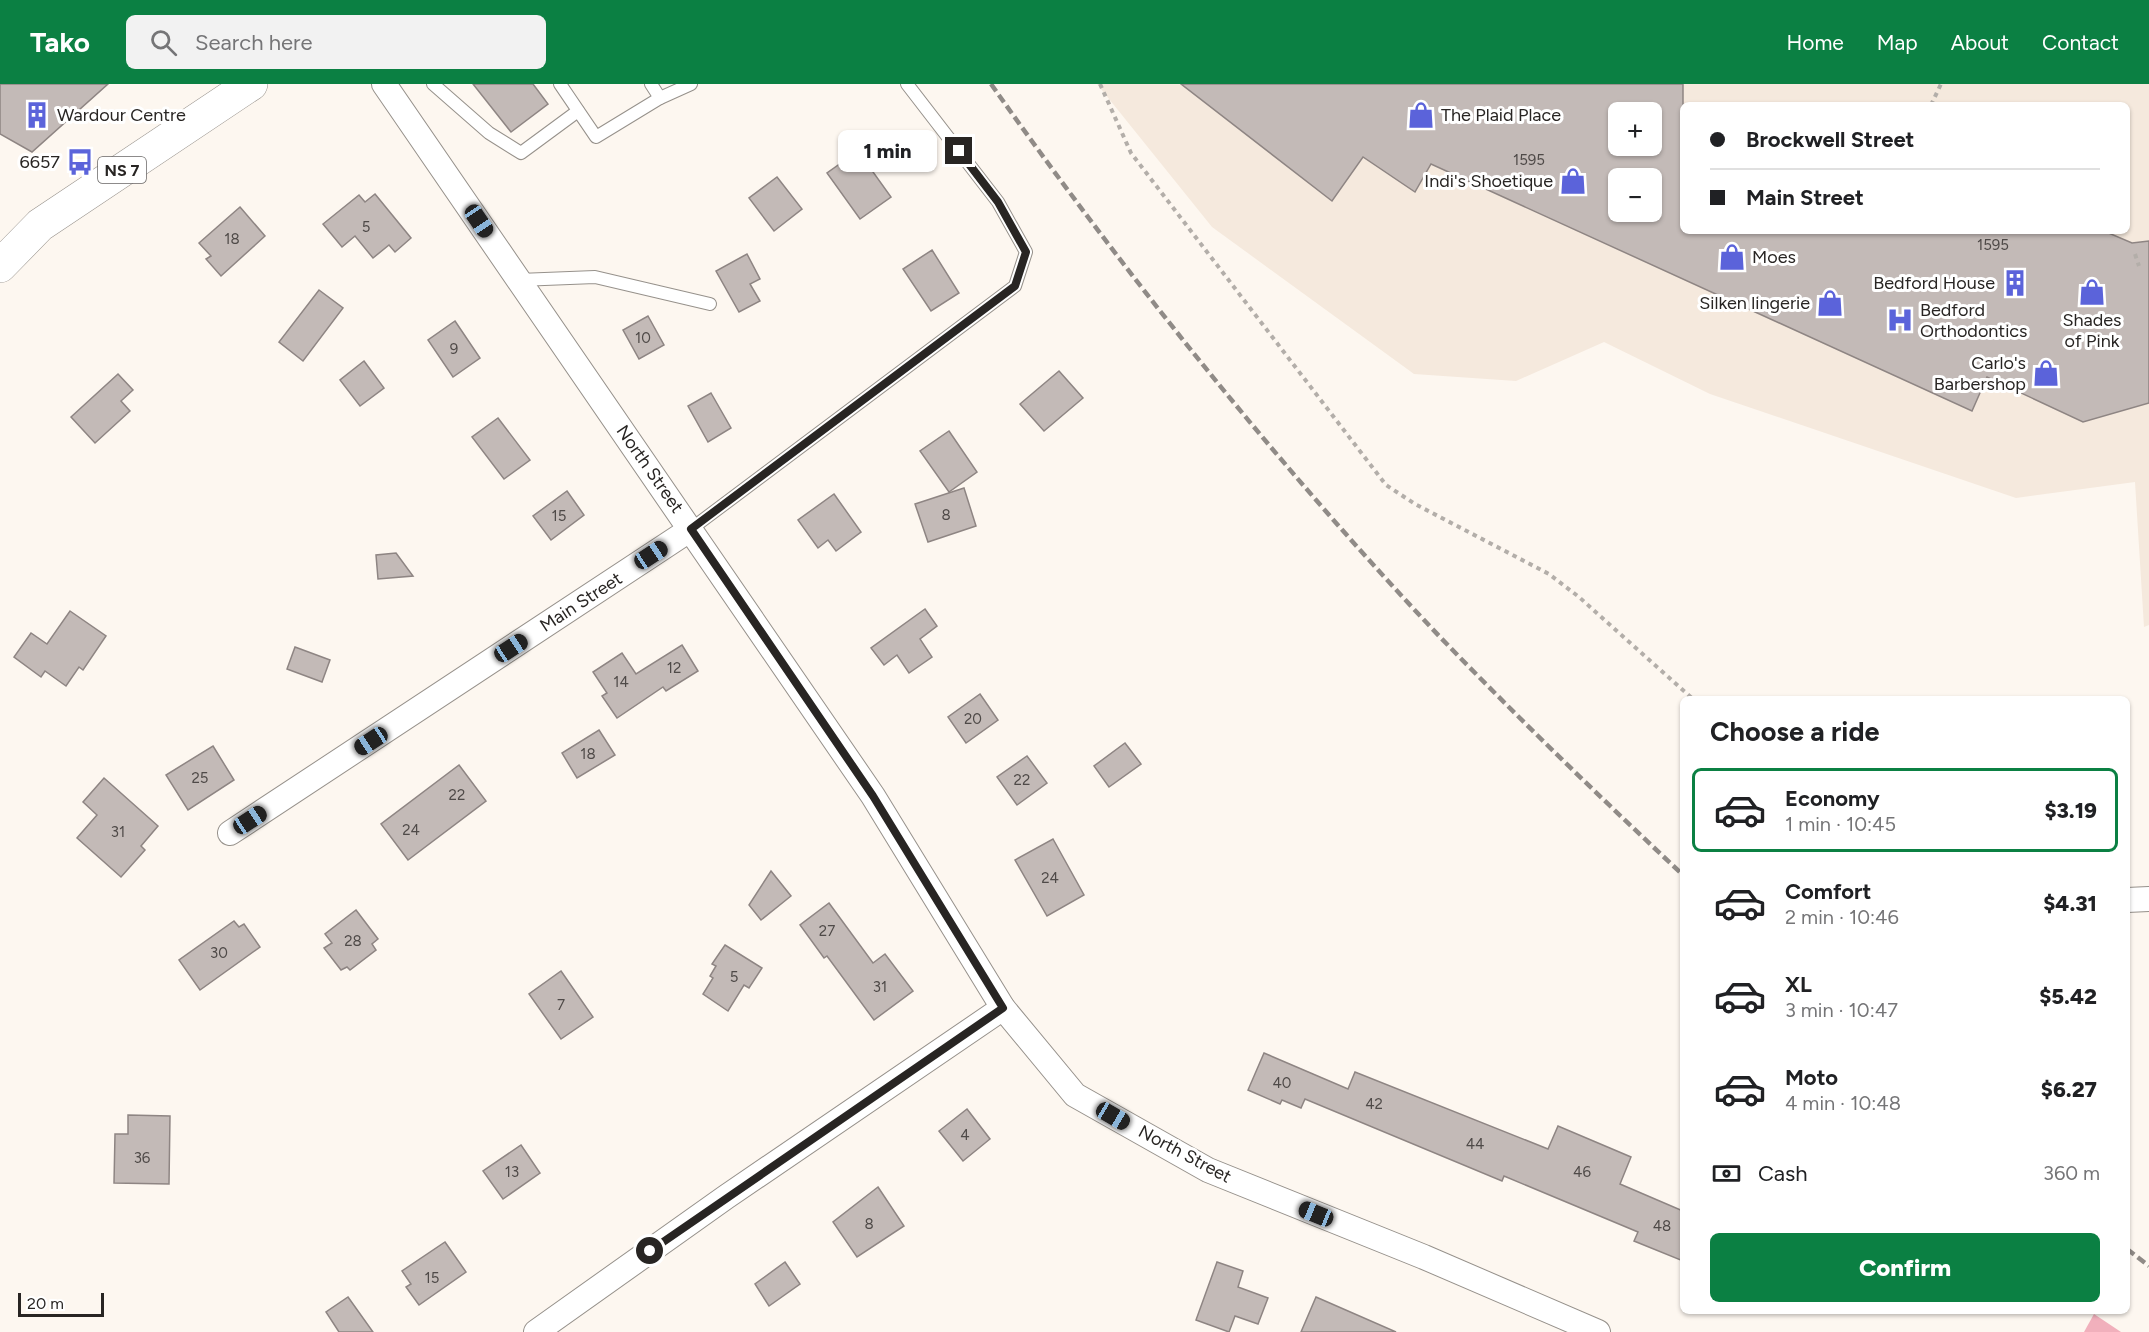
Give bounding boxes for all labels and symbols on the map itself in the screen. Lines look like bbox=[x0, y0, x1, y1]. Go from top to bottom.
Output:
building icon: Wardour Centre bbox=[22, 100, 52, 130]
shop icon: The Plaid Place bbox=[1406, 100, 1436, 130]
place label: Wardour Centre bbox=[57, 104, 186, 126]
place label: The Plaid Place bbox=[1441, 104, 1561, 126]
callout: 1 min bbox=[839, 130, 938, 172]
route end bbox=[945, 137, 972, 164]
bus stop icon: 6657 bbox=[65, 147, 95, 177]
place label: 6657 bbox=[20, 151, 60, 173]
house number: 1595 bbox=[1513, 151, 1545, 169]
road number: NS 7 bbox=[98, 157, 146, 183]
shop icon: Indi's Shoetique bbox=[1558, 166, 1588, 196]
place label: Indi's Shoetique bbox=[1424, 170, 1553, 192]
car bbox=[461, 201, 497, 241]
house number: 5 bbox=[362, 218, 370, 236]
house number: 18 bbox=[224, 230, 240, 248]
house number: 1595 bbox=[1977, 236, 2009, 254]
shop icon: Moes bbox=[1717, 242, 1747, 272]
place label: Moes bbox=[1752, 246, 1796, 268]
building icon: Bedford House bbox=[2000, 268, 2030, 298]
place label: Bedford House bbox=[1873, 272, 1995, 294]
shop icon: Shades of Pink bbox=[2077, 277, 2107, 307]
shop icon: Silken lingerie bbox=[1815, 288, 1845, 318]
place label: Silken lingerie bbox=[1699, 292, 1810, 314]
place label: Bedford Orthodontics bbox=[1920, 299, 2027, 342]
hospital icon: Bedford Orthodontics bbox=[1885, 305, 1915, 335]
place label: Shades of Pink bbox=[2062, 309, 2122, 352]
house number: 10 bbox=[635, 329, 651, 347]
house number: 9 bbox=[450, 340, 458, 358]
place label: Carlo's Barbershop bbox=[1934, 352, 2026, 395]
shop icon: Carlo's Barbershop bbox=[2031, 358, 2061, 388]
street label: North Street bbox=[612, 421, 688, 517]
house number: 8 bbox=[941, 506, 951, 524]
house number: 15 bbox=[552, 507, 566, 525]
car bbox=[631, 538, 671, 572]
street label: Main Street bbox=[536, 567, 626, 637]
car bbox=[491, 631, 531, 665]
house number: 12 bbox=[667, 659, 681, 677]
house number: 14 bbox=[613, 673, 629, 691]
house number: 20 bbox=[964, 710, 982, 728]
car bbox=[351, 724, 391, 758]
house number: 18 bbox=[580, 745, 596, 763]
house number: 25 bbox=[191, 769, 209, 787]
house number: 22 bbox=[1014, 771, 1030, 789]
house number: 22 bbox=[449, 786, 465, 804]
car bbox=[230, 803, 270, 837]
house number: 24 bbox=[402, 821, 420, 839]
house number: 31 bbox=[111, 823, 125, 841]
house number: 24 bbox=[1041, 869, 1059, 887]
house number: 27 bbox=[819, 922, 835, 940]
house number: 28 bbox=[344, 932, 362, 950]
house number: 30 bbox=[210, 944, 228, 962]
house number: 5 bbox=[730, 968, 738, 986]
house number: 31 bbox=[873, 978, 887, 996]
house number: 7 bbox=[557, 996, 565, 1014]
house number: 40 bbox=[1273, 1074, 1291, 1092]
house number: 42 bbox=[1365, 1095, 1383, 1113]
car bbox=[1093, 1099, 1133, 1133]
street label: North Street bbox=[1135, 1120, 1235, 1188]
house number: 4 bbox=[960, 1126, 970, 1144]
house number: 44 bbox=[1466, 1135, 1484, 1153]
house number: 36 bbox=[134, 1149, 151, 1167]
house number: 13 bbox=[505, 1163, 519, 1181]
house number: 46 bbox=[1573, 1163, 1591, 1181]
car bbox=[1296, 1199, 1336, 1229]
house number: 8 bbox=[864, 1215, 874, 1233]
house number: 48 bbox=[1653, 1217, 1671, 1235]
route start bbox=[636, 1237, 663, 1264]
house number: 15 bbox=[425, 1269, 439, 1287]
scale bar bbox=[18, 1290, 104, 1318]

